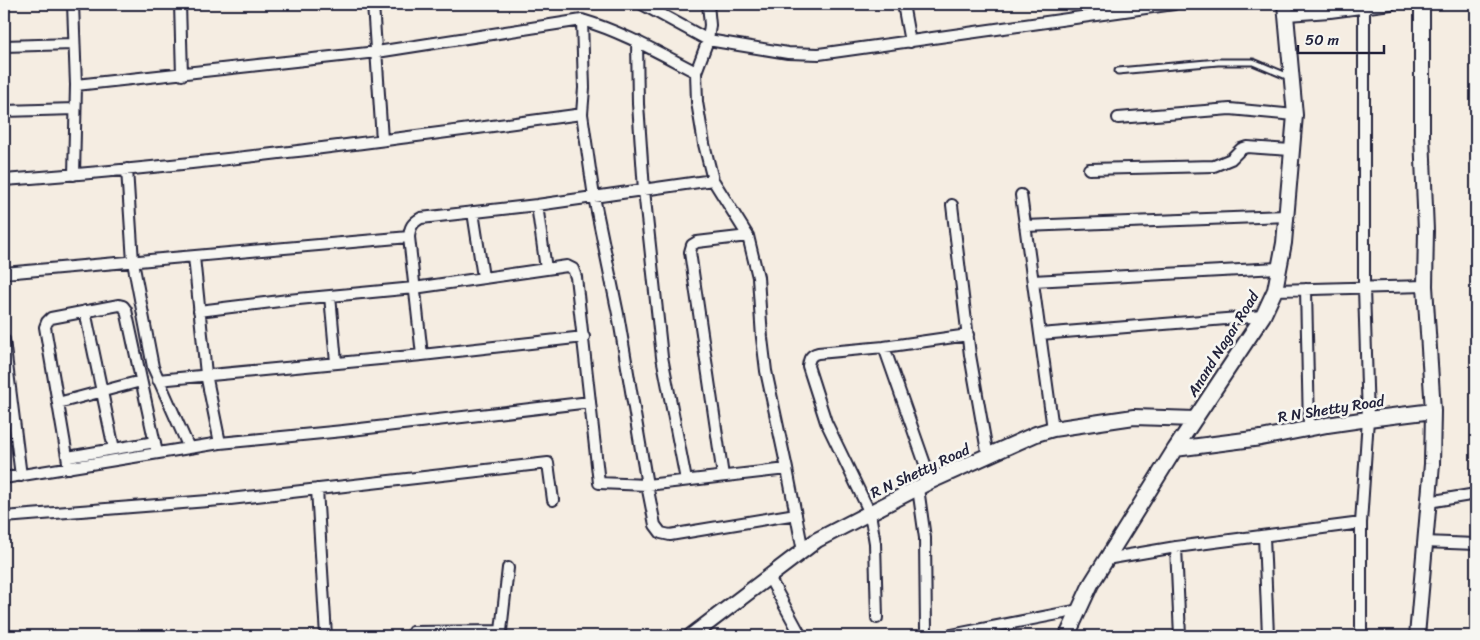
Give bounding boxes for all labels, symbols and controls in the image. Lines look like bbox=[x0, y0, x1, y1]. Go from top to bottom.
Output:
scale bar bbox=[1298, 22, 1384, 54]
text: 50 m bbox=[1305, 27, 1340, 53]
street label: Anand Nagar Road bbox=[1179, 285, 1267, 403]
street label: R N Shetty Road bbox=[1276, 388, 1387, 430]
street label: R N Shetty Road bbox=[866, 436, 975, 505]

